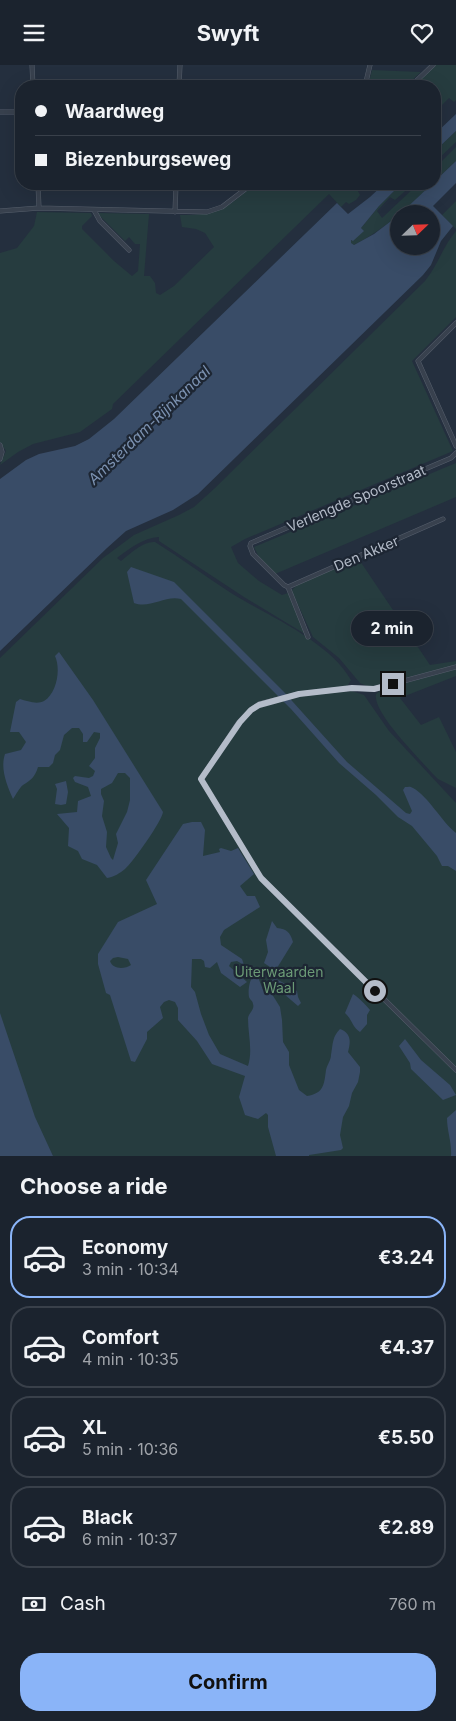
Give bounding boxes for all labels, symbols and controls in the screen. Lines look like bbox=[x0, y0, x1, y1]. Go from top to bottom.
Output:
icon: menu bbox=[20, 19, 48, 47]
icon: heart bbox=[408, 19, 436, 47]
text: Swyft bbox=[197, 20, 259, 46]
text: Waardweg bbox=[65, 100, 164, 123]
text: Biezenburgseweg bbox=[65, 148, 231, 171]
north arrow bbox=[390, 205, 440, 255]
map controls bbox=[390, 205, 440, 255]
water label: Amsterdam-Rijnkanaal bbox=[83, 361, 214, 489]
street label: Verlengde Spoorstraat bbox=[284, 461, 428, 535]
street label: Den Akker bbox=[331, 532, 401, 574]
callout: 2 min bbox=[352, 611, 434, 647]
text: 2 min bbox=[371, 618, 413, 638]
route end bbox=[382, 673, 404, 695]
park label: Uiterwaarden Waal bbox=[234, 963, 324, 996]
route start bbox=[364, 980, 386, 1002]
text: Choose a ride bbox=[20, 1173, 168, 1199]
icon: car bbox=[22, 1235, 67, 1280]
text: Economy bbox=[82, 1236, 168, 1259]
text: €3.24 bbox=[378, 1246, 434, 1269]
text: 3 min · 10:34 bbox=[82, 1259, 179, 1279]
icon: car bbox=[22, 1325, 67, 1370]
text: Comfort bbox=[82, 1326, 159, 1349]
text: €4.37 bbox=[380, 1336, 434, 1359]
text: 4 min · 10:35 bbox=[82, 1349, 179, 1369]
icon: car bbox=[22, 1415, 67, 1460]
text: XL bbox=[82, 1416, 107, 1439]
text: €5.50 bbox=[378, 1426, 434, 1449]
text: 5 min · 10:36 bbox=[82, 1439, 178, 1459]
icon: car bbox=[22, 1505, 67, 1550]
text: Black bbox=[82, 1506, 133, 1529]
text: €2.89 bbox=[379, 1516, 434, 1539]
text: 6 min · 10:37 bbox=[82, 1529, 178, 1549]
icon: cash bbox=[20, 1590, 48, 1618]
text: Cash bbox=[60, 1592, 106, 1615]
text: 760 m bbox=[389, 1594, 436, 1614]
button: Confirm bbox=[20, 1653, 436, 1711]

